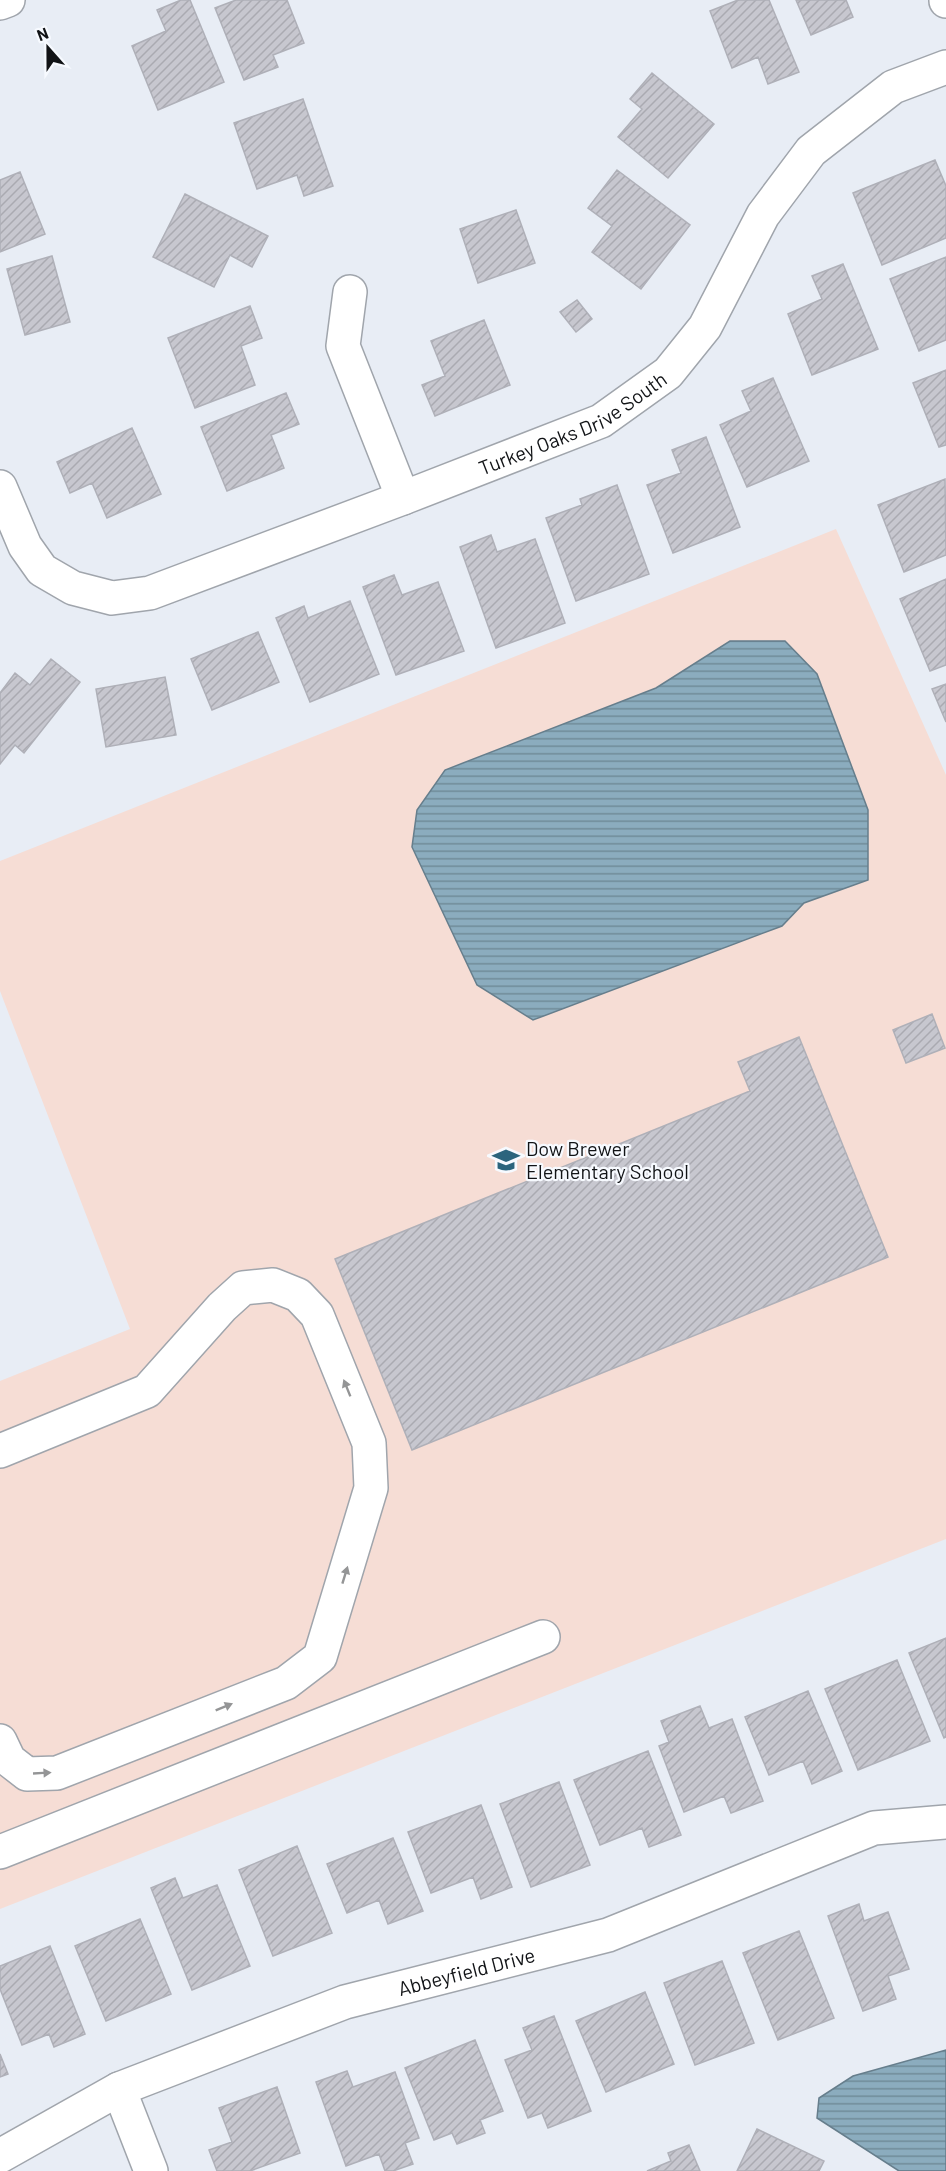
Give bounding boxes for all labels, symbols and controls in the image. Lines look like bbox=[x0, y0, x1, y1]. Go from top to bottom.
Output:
north arrow bbox=[18, 18, 78, 78]
text: N bbox=[34, 23, 51, 44]
street label: Turkey Oaks Drive South bbox=[475, 366, 671, 480]
place label: Dow Brewer Elementary School bbox=[526, 1136, 689, 1183]
school or university icon: Dow Brewer Elementary School bbox=[491, 1145, 521, 1175]
one-way arrow bbox=[342, 1379, 351, 1397]
one-way arrow bbox=[341, 1566, 350, 1584]
one-way arrow bbox=[215, 1702, 233, 1711]
one-way arrow bbox=[32, 1769, 51, 1778]
street label: Abbeyfield Drive bbox=[395, 1942, 537, 2000]

